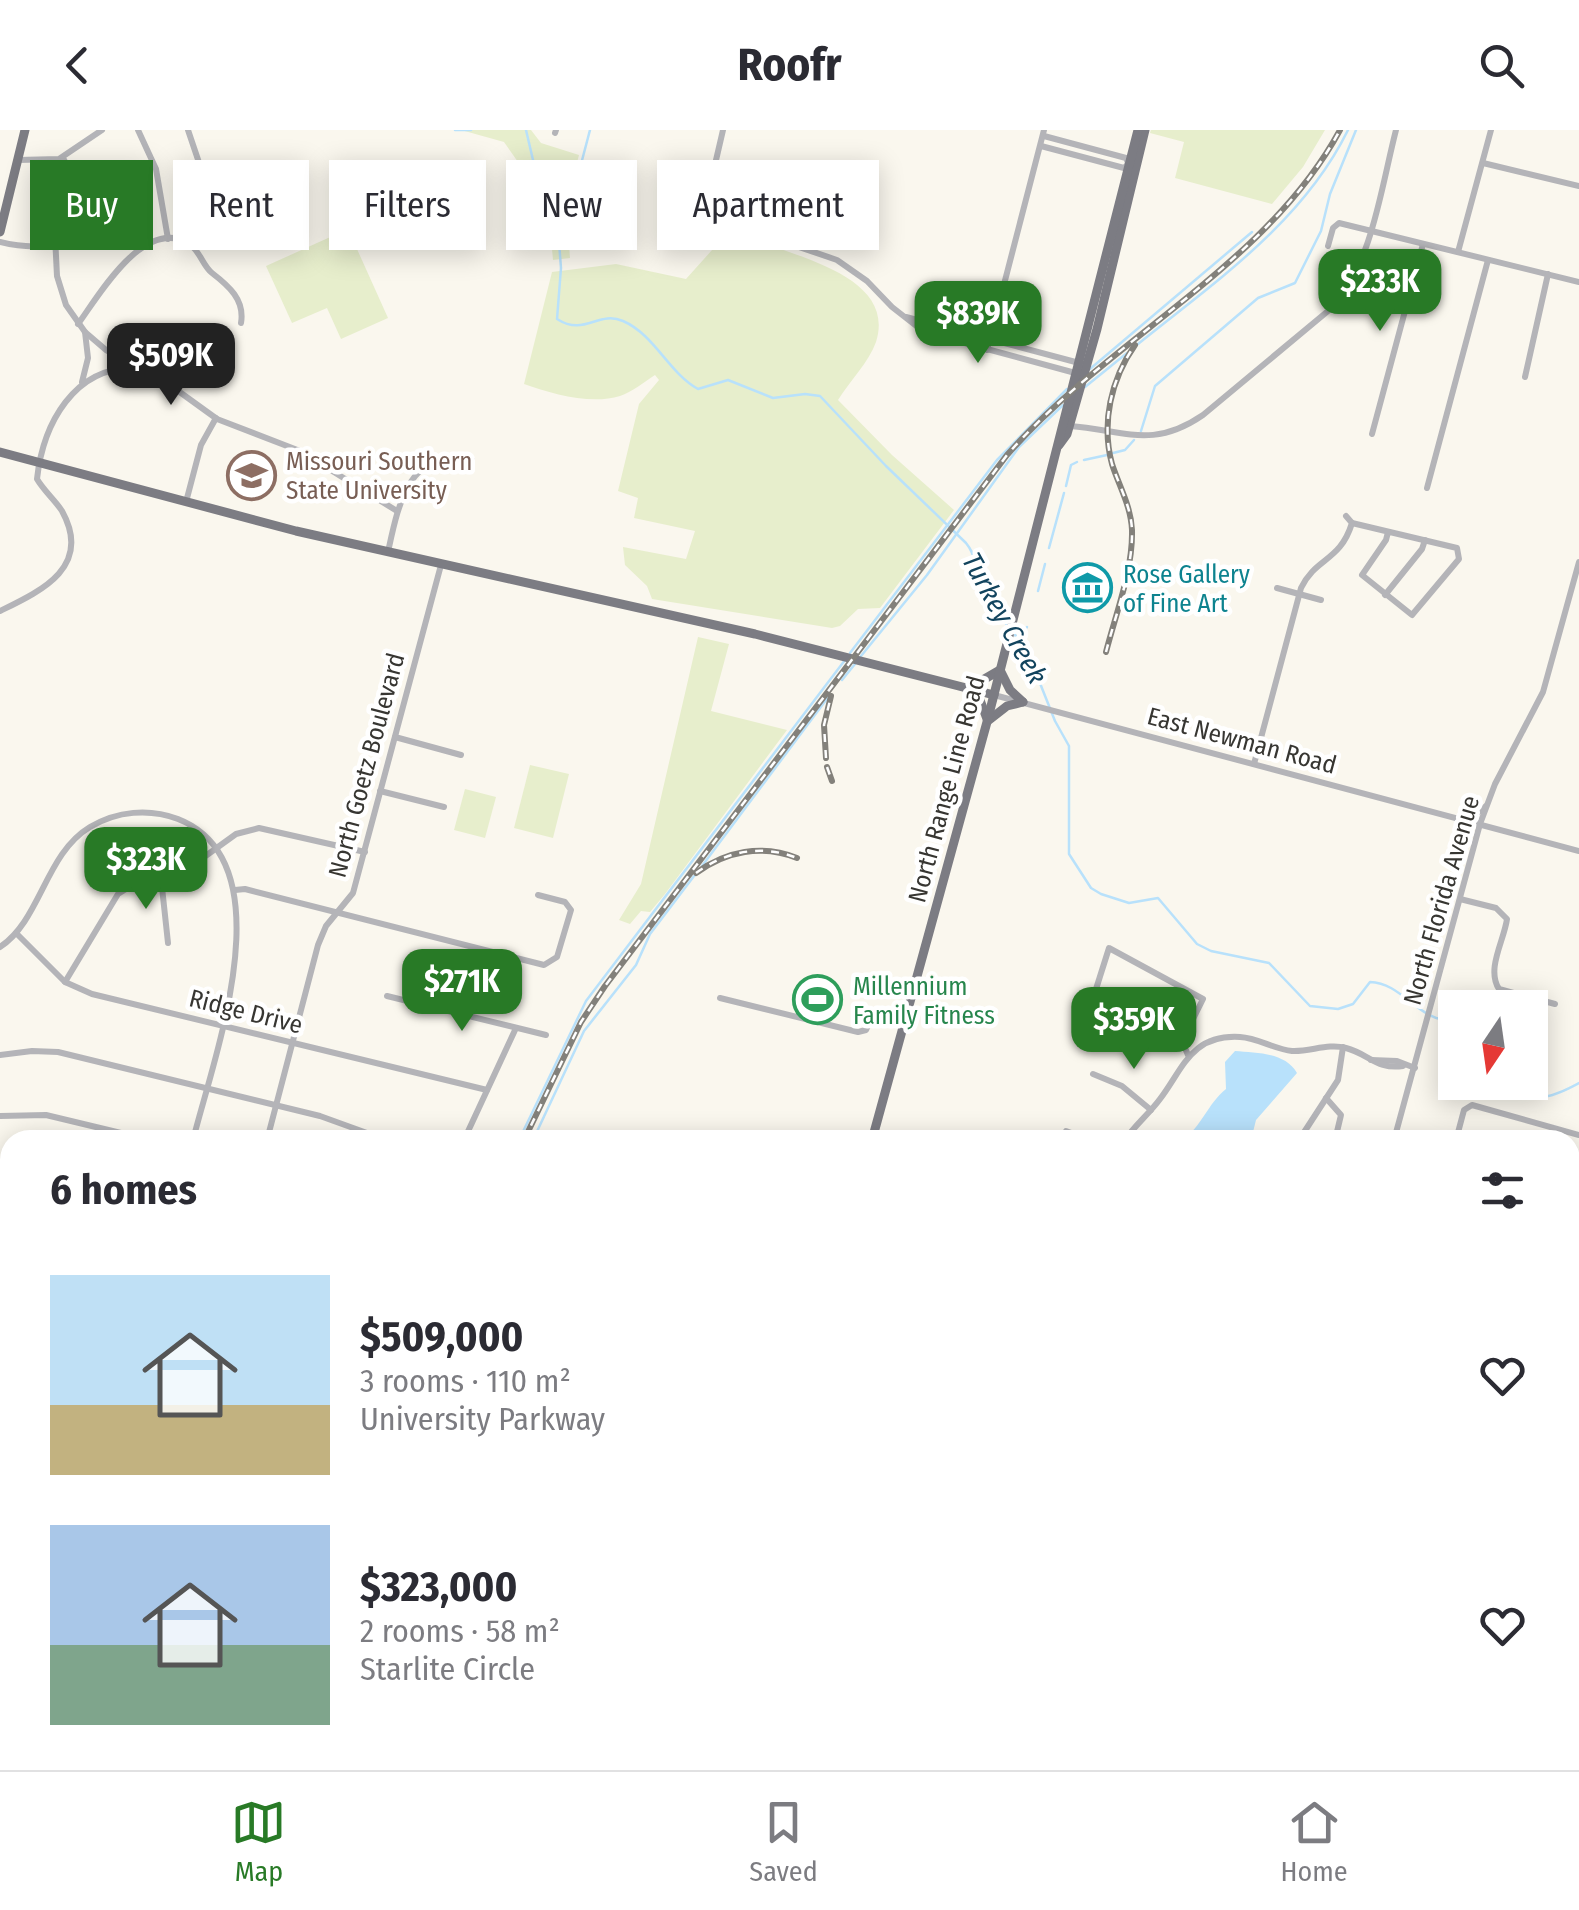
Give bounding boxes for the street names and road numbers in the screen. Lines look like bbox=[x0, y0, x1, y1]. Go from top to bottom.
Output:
street label: North Goetz Boulevard bbox=[323, 650, 411, 881]
street label: North Range Line Road bbox=[902, 673, 992, 906]
street label: East Newman Road bbox=[1144, 701, 1340, 781]
street label: North Florida Avenue bbox=[1398, 792, 1486, 1008]
street label: Ridge Drive bbox=[186, 983, 306, 1041]

